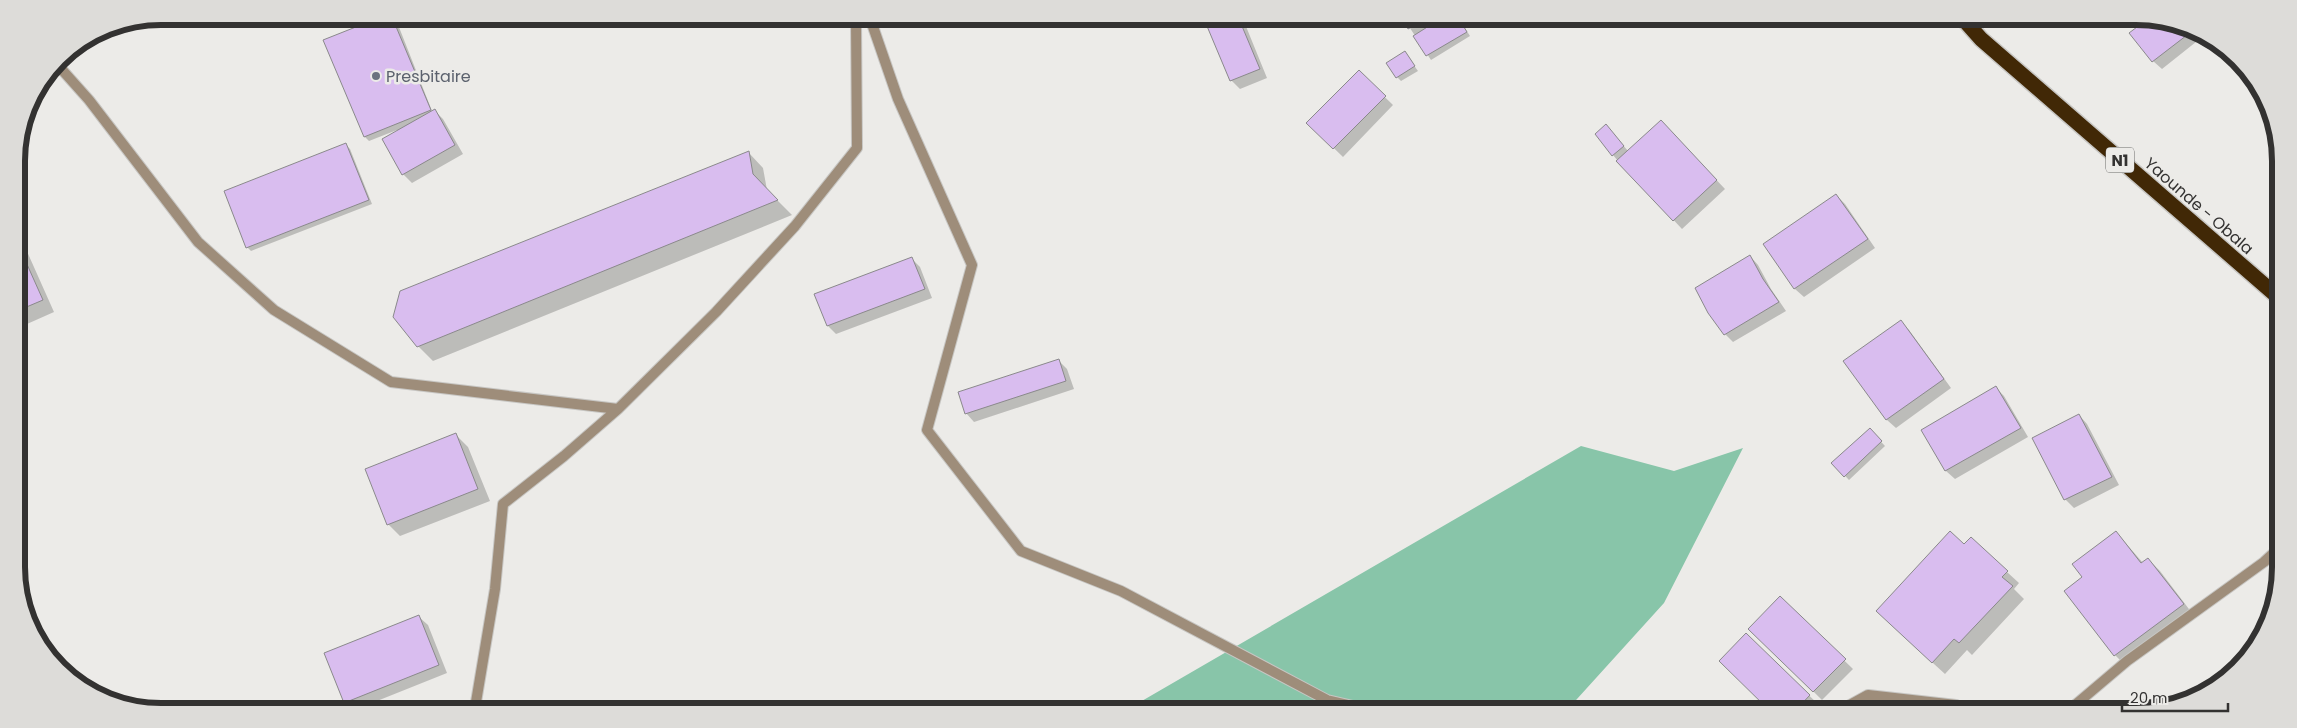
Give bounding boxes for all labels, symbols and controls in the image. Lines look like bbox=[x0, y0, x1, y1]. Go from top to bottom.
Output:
place label: Presbitaire bbox=[386, 65, 471, 88]
marker: Presbitaire bbox=[370, 70, 382, 82]
road number: N1 bbox=[2106, 148, 2134, 172]
street label: Yaounde - Obala bbox=[2139, 152, 2259, 260]
scale bar bbox=[2122, 680, 2228, 712]
text: 20 m bbox=[2130, 687, 2168, 708]

